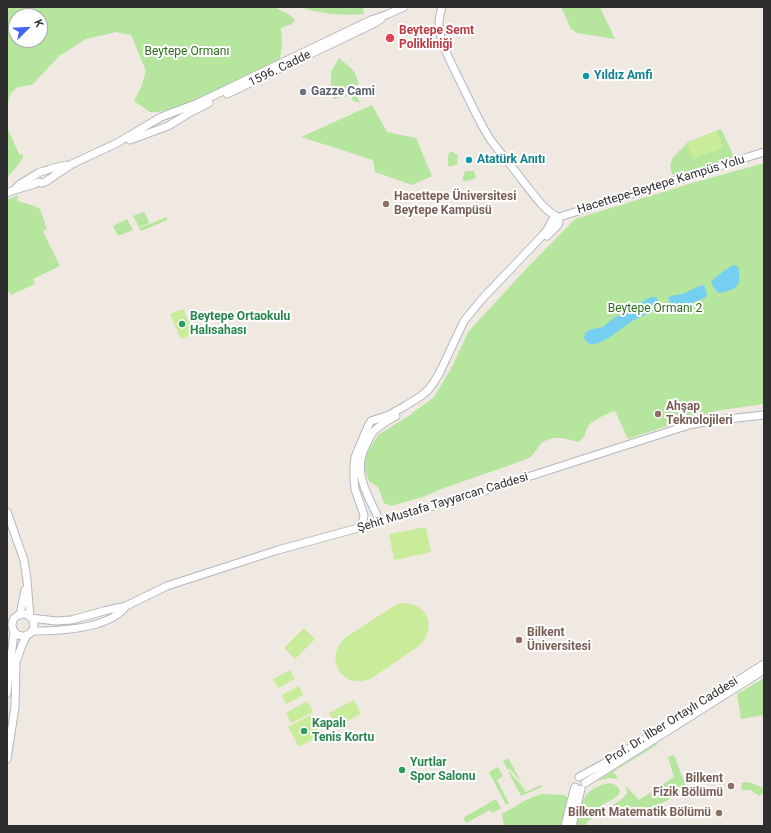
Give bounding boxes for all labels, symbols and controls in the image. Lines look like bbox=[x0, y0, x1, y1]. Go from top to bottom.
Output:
north arrow bbox=[8, 8, 48, 48]
text: K bbox=[31, 17, 46, 29]
place label: Beytepe Semt Polikliniği bbox=[399, 24, 474, 52]
marker: Beytepe Semt Polikliniği bbox=[384, 32, 396, 44]
park label: Beytepe Ormanı bbox=[145, 45, 229, 59]
street label: 1596. Cadde bbox=[247, 48, 313, 90]
place label: Yıldız Amfi bbox=[594, 69, 653, 83]
marker: Yıldız Amfi bbox=[581, 71, 591, 81]
place label: Gazze Cami bbox=[311, 85, 375, 99]
marker: Gazze Cami bbox=[298, 87, 308, 97]
place label: Atatürk Anıtı bbox=[477, 153, 545, 167]
street label: Hacettepe-Beytepe Kampüs Yolu bbox=[575, 153, 747, 217]
marker: Atatürk Anıtı bbox=[464, 155, 474, 165]
place label: Hacettepe Üniversitesi Beytepe Kampüsü bbox=[394, 190, 516, 218]
marker: Hacettepe Üniversitesi Beytepe Kampüsü bbox=[381, 199, 391, 209]
park label: Beytepe Ormanı 2 bbox=[608, 302, 702, 316]
place label: Beytepe Ortaokulu Halısahası bbox=[190, 310, 290, 338]
marker: Beytepe Ortaokulu Halısahası bbox=[177, 319, 187, 329]
place label: Ahşap Teknolojileri bbox=[666, 400, 733, 428]
marker: Ahşap Teknolojileri bbox=[653, 409, 663, 419]
street label: Şehit Mustafa Tayyarcan Caddesi bbox=[356, 470, 530, 536]
place label: Bilkent Üniversitesi bbox=[527, 626, 591, 654]
marker: Bilkent Üniversitesi bbox=[514, 635, 524, 645]
street label: Prof. Dr. İlber Ortaylı Caddesi bbox=[603, 674, 741, 768]
place label: Kapalı Tenis Kortu bbox=[312, 717, 374, 745]
marker: Kapalı Tenis Kortu bbox=[299, 726, 309, 736]
place label: Yurtlar Spor Salonu bbox=[410, 756, 475, 784]
marker: Yurtlar Spor Salonu bbox=[397, 765, 407, 775]
place label: Bilkent Fizik Bölümü bbox=[653, 772, 723, 800]
marker: Bilkent Fizik Bölümü bbox=[726, 781, 736, 791]
place label: Bilkent Matematik Bölümü bbox=[568, 806, 711, 820]
marker: Bilkent Matematik Bölümü bbox=[714, 808, 724, 818]

